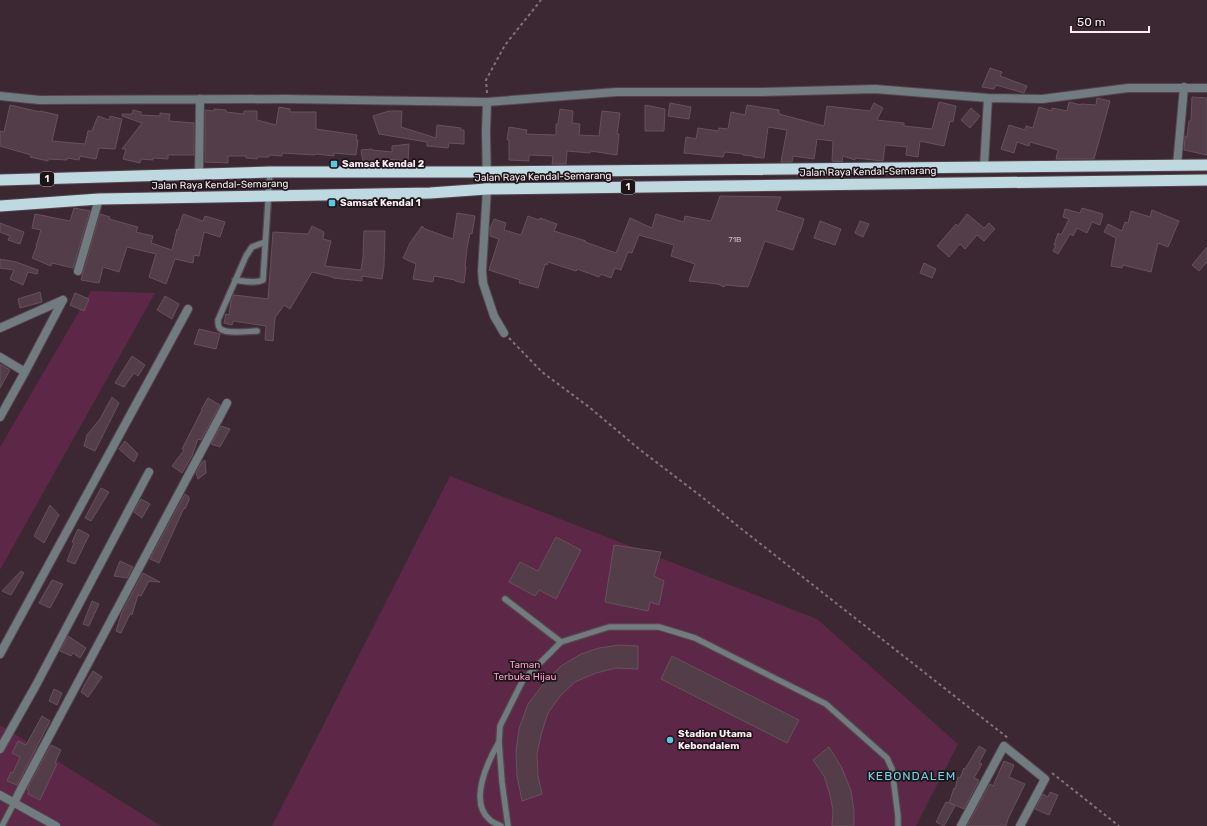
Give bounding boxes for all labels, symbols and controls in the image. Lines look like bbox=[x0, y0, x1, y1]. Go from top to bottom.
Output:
scale bar bbox=[1071, 8, 1149, 34]
text: 50 m bbox=[1077, 15, 1105, 29]
place label: Samsat Kendal 2 bbox=[342, 158, 425, 170]
marker: Samsat Kendal 2 bbox=[329, 159, 339, 169]
street label: Jalan Raya Kendal-Semarang bbox=[799, 165, 937, 179]
street label: Jalan Raya Kendal-Semarang bbox=[474, 170, 612, 184]
road number: 1 bbox=[40, 172, 54, 186]
street label: Jalan Raya Kendal-Semarang bbox=[151, 178, 289, 192]
road number: 1 bbox=[621, 180, 635, 194]
place label: Samsat Kendal 1 bbox=[340, 197, 421, 209]
marker: Samsat Kendal 1 bbox=[327, 198, 337, 208]
house number: 71B bbox=[729, 235, 741, 244]
park label: Taman Terbuka Hijau bbox=[494, 659, 556, 683]
place label: Stadion Utama Kebondalem bbox=[678, 728, 752, 752]
marker: Stadion Utama Kebondalem bbox=[665, 735, 675, 745]
district label: KEBONDALEM bbox=[868, 769, 956, 783]

